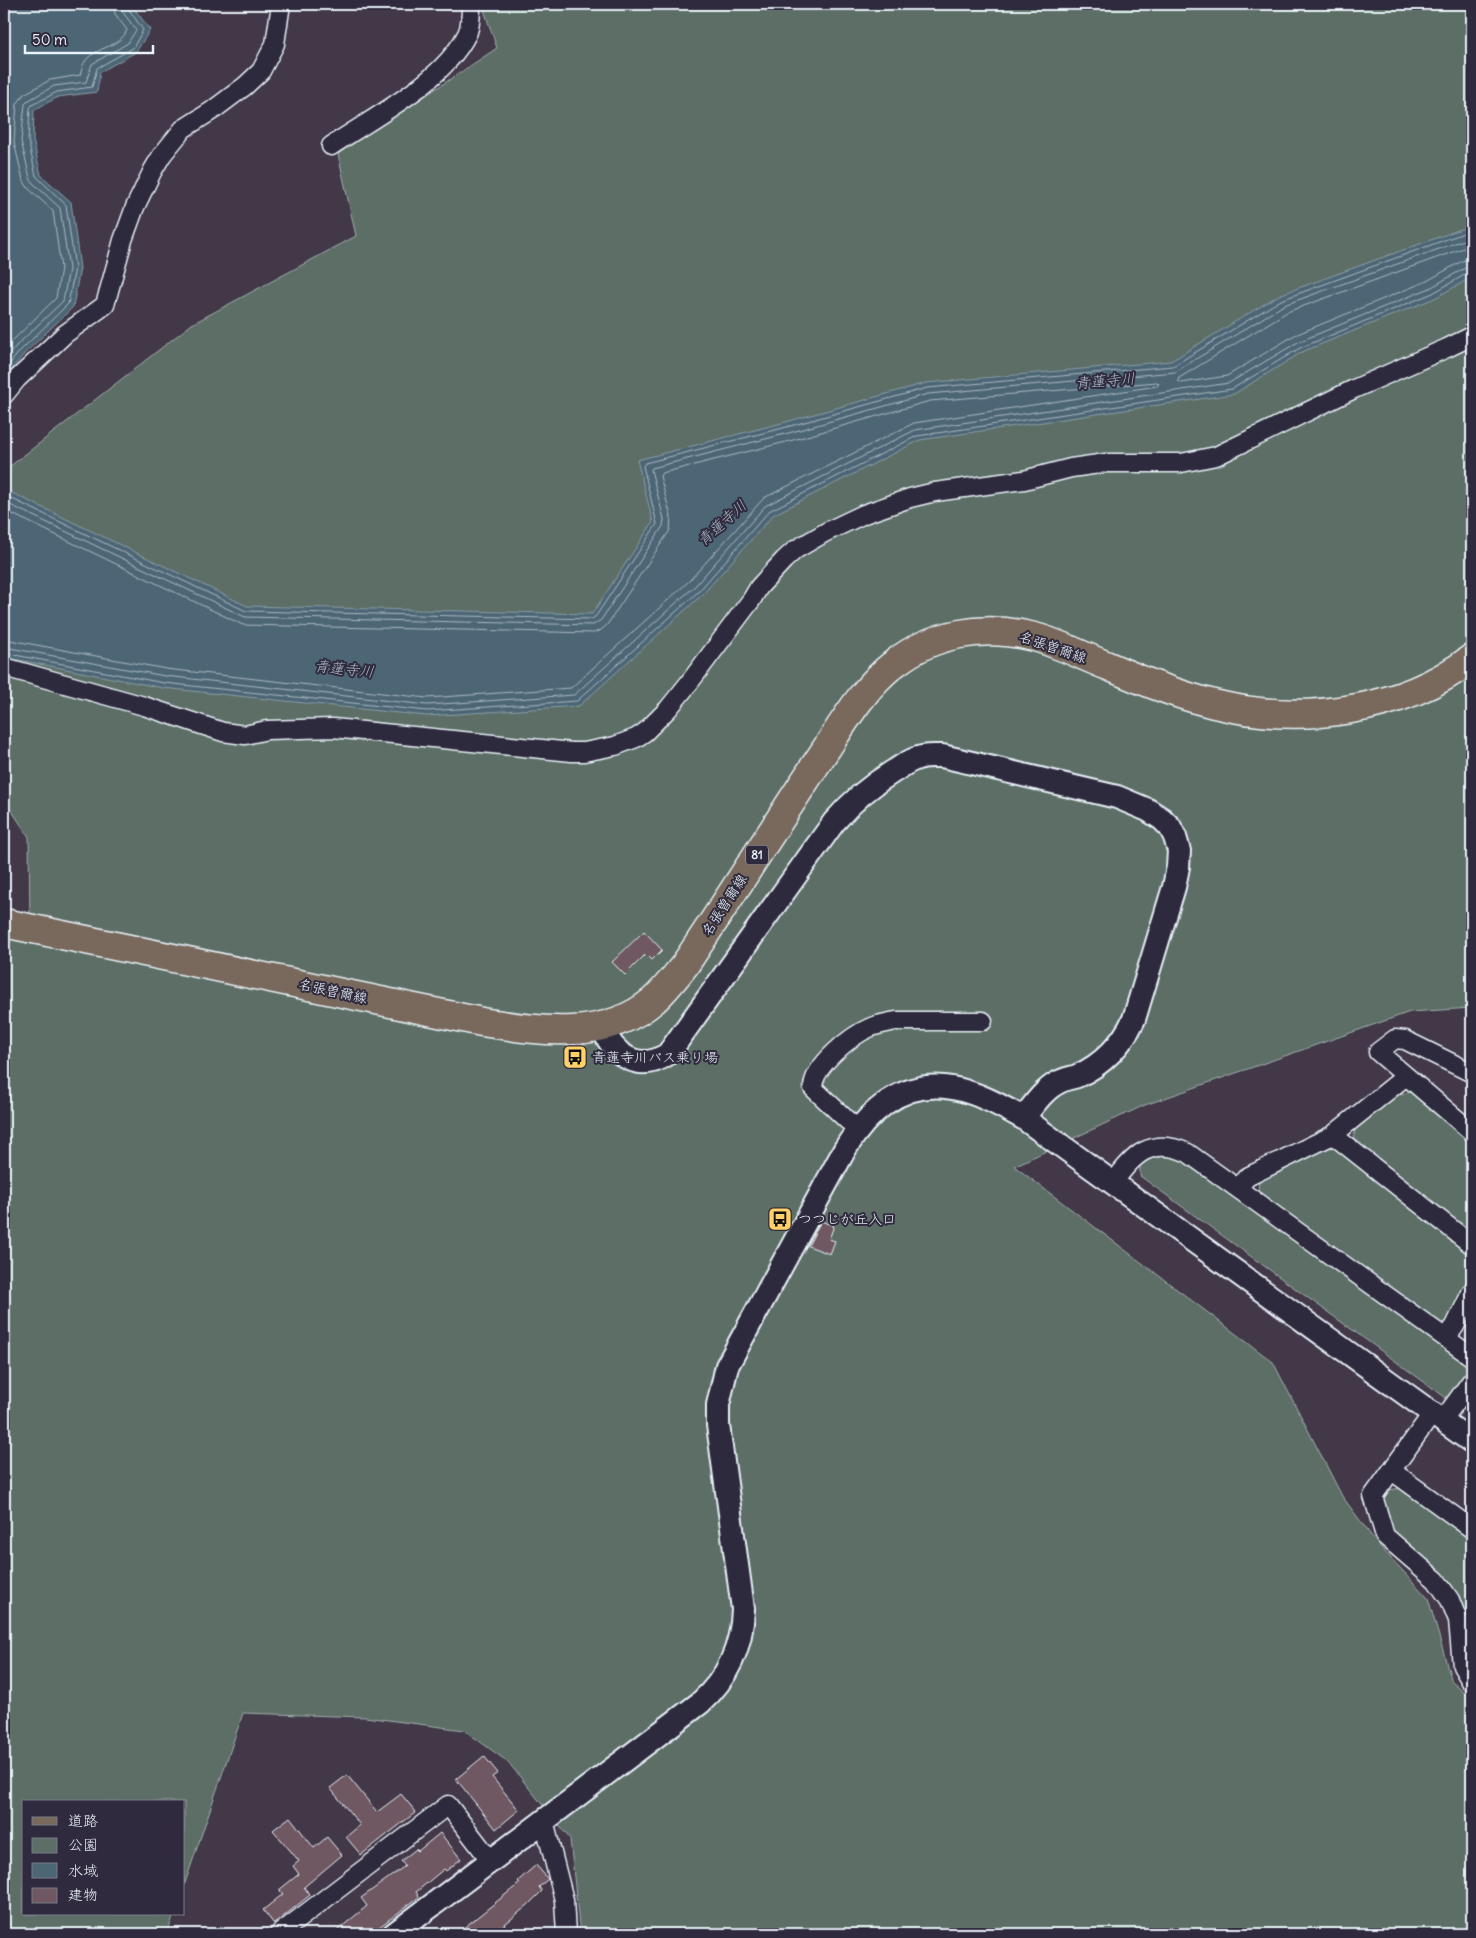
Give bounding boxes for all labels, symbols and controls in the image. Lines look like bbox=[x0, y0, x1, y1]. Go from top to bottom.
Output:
scale bar bbox=[25, 22, 152, 54]
text: 50 m bbox=[32, 30, 67, 49]
water label: 青蓮寺川 bbox=[1074, 368, 1136, 393]
water label: 青蓮寺川 bbox=[693, 495, 750, 550]
street label: 名張曽爾線 bbox=[1017, 627, 1089, 667]
water label: 青蓮寺川 bbox=[313, 656, 375, 681]
road number: 81 bbox=[746, 846, 768, 864]
street label: 名張曽爾線 bbox=[697, 871, 751, 939]
street label: 名張曽爾線 bbox=[297, 975, 369, 1007]
bus stop icon: 青蓮寺川バス乗り場 bbox=[562, 1044, 588, 1070]
place label: 青蓮寺川バス乗り場 bbox=[592, 1048, 718, 1066]
bus stop icon: つつじが丘入口 bbox=[767, 1206, 793, 1232]
place label: つつじが丘入口 bbox=[798, 1210, 896, 1228]
legend bbox=[22, 1800, 185, 1916]
text: 道路 bbox=[68, 1811, 98, 1830]
text: 公園 bbox=[68, 1835, 98, 1854]
text: 水域 bbox=[68, 1861, 98, 1880]
text: 建物 bbox=[68, 1885, 98, 1904]

